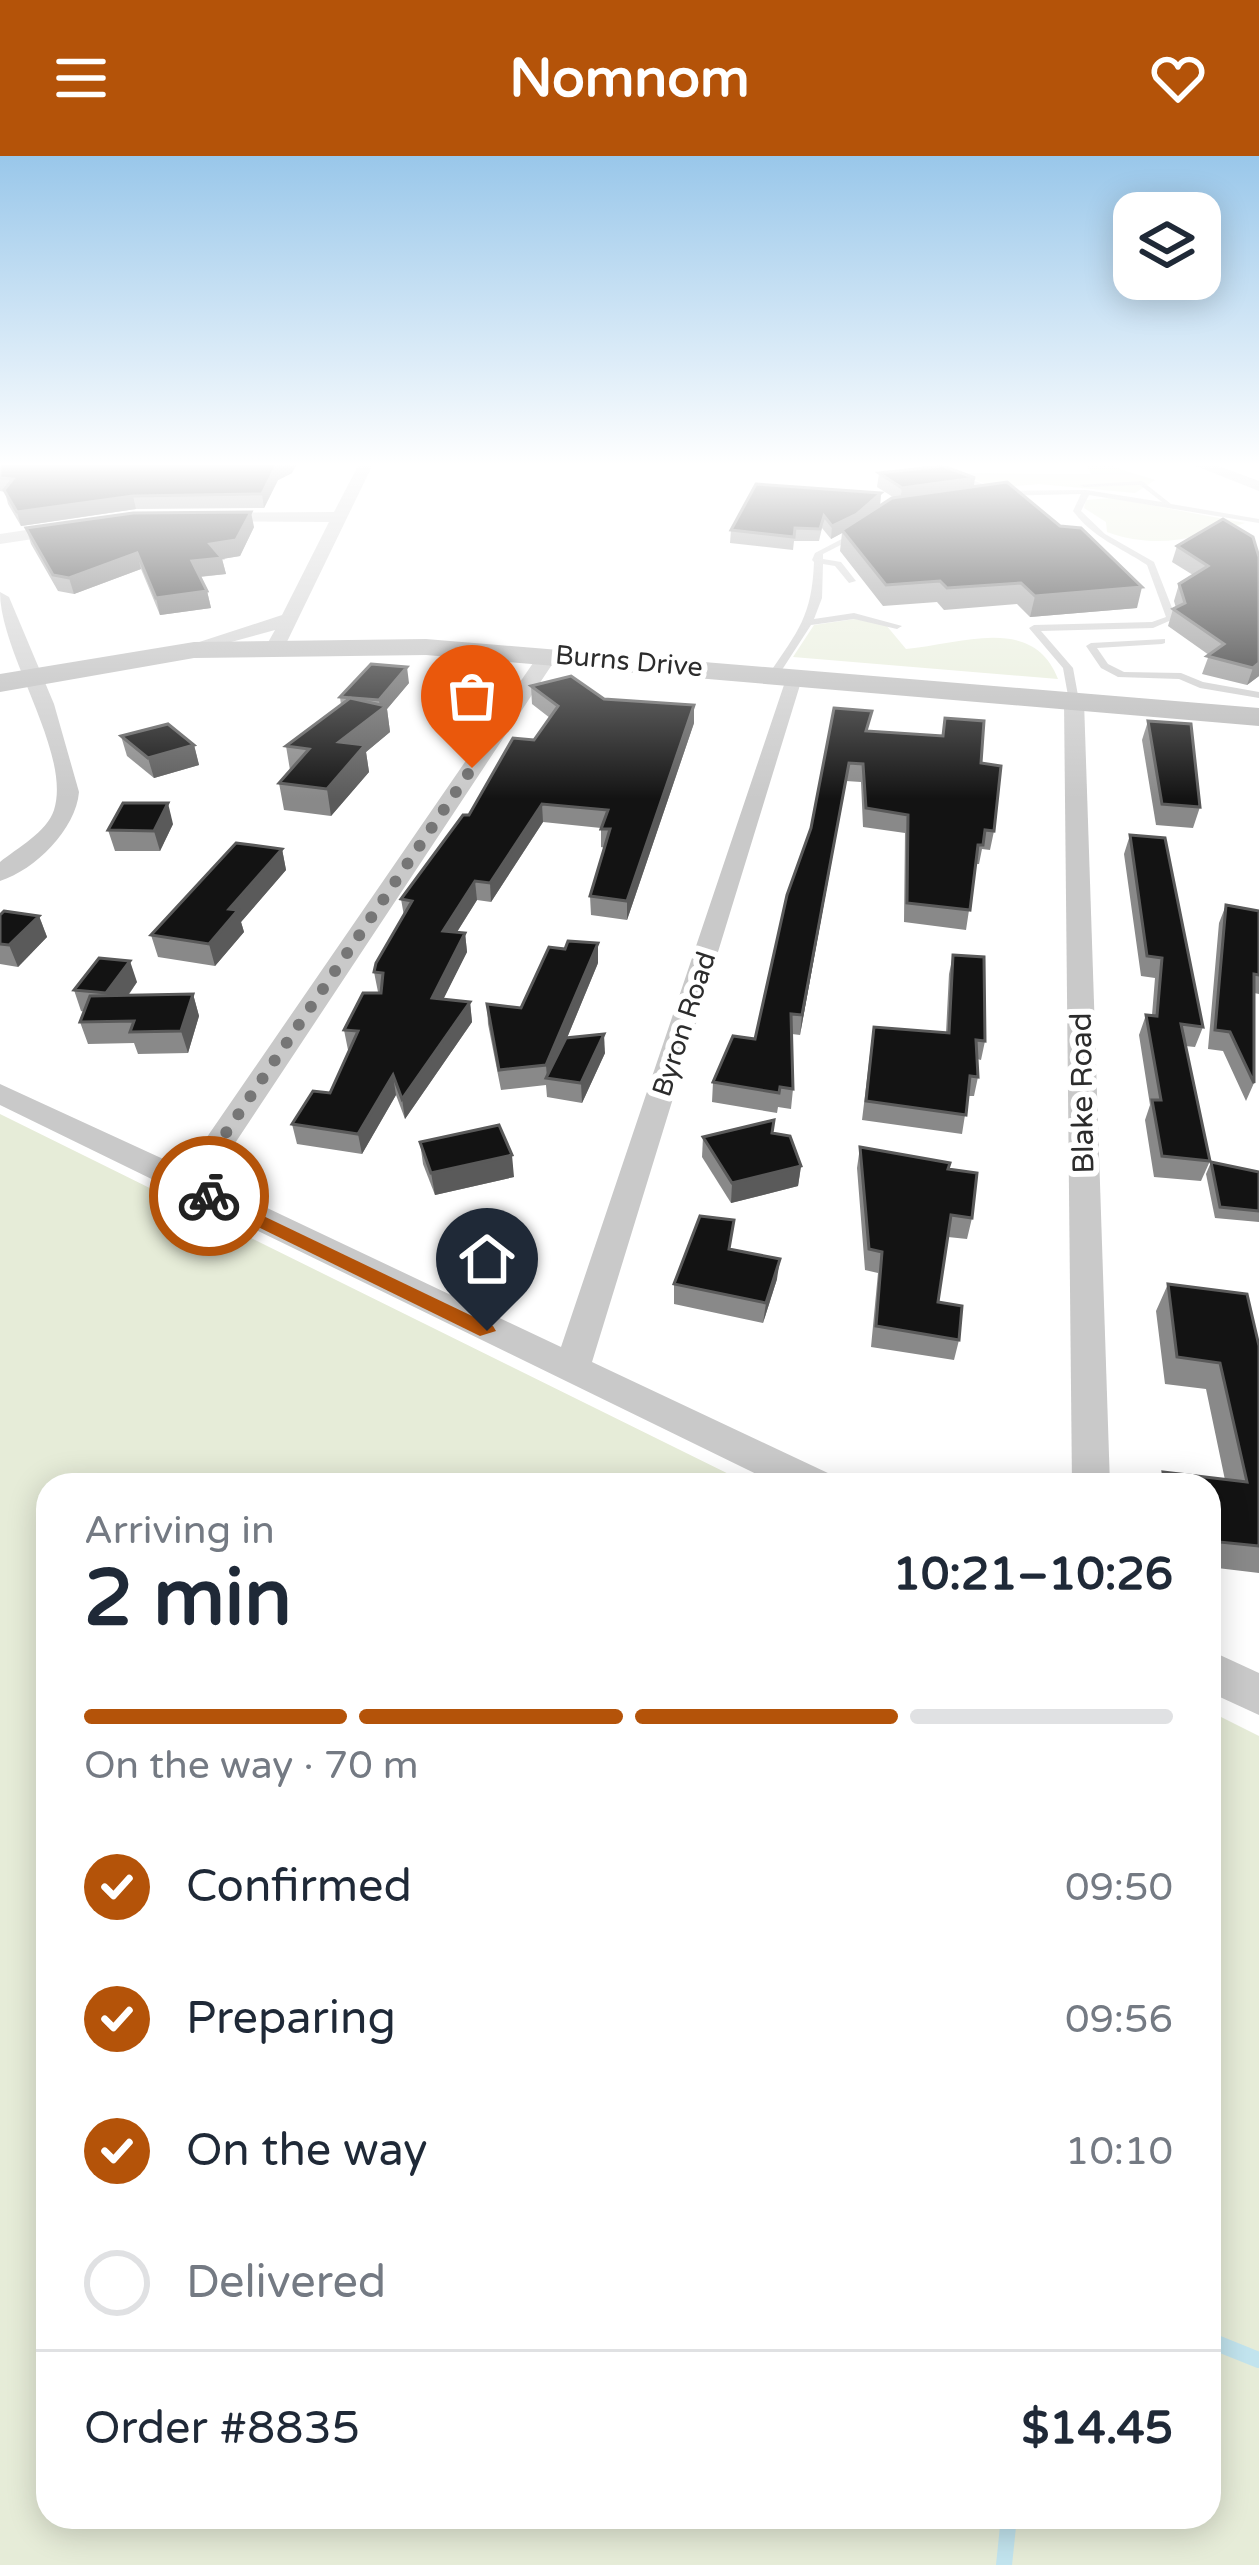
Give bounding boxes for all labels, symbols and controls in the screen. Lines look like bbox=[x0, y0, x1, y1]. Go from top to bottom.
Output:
icon: menu bbox=[48, 45, 114, 111]
icon: heart bbox=[1145, 45, 1211, 111]
text: Nomnom bbox=[509, 46, 750, 111]
map controls bbox=[1113, 192, 1221, 300]
button: layers bbox=[1113, 192, 1221, 300]
street label: Burns Drive bbox=[554, 639, 704, 684]
pin bbox=[421, 645, 523, 768]
icon: bag bbox=[439, 663, 505, 729]
street label: Byron Road bbox=[646, 947, 723, 1101]
street label: Blake Road bbox=[1063, 1012, 1102, 1174]
courier bbox=[149, 1136, 269, 1256]
icon: bike bbox=[176, 1163, 242, 1229]
pin bbox=[436, 1208, 538, 1331]
icon: home bbox=[454, 1226, 520, 1292]
text: Arriving in bbox=[84, 1507, 275, 1554]
text: 10:21–10:26 bbox=[893, 1548, 1173, 1602]
text: 2 min bbox=[84, 1552, 292, 1646]
text: On the way · 70 m bbox=[84, 1742, 419, 1789]
icon: check bbox=[84, 1854, 150, 1920]
text: Confirmed bbox=[186, 1860, 412, 1914]
text: 09:50 bbox=[1065, 1864, 1173, 1911]
icon: check bbox=[84, 1986, 150, 2052]
text: Preparing bbox=[186, 1992, 396, 2046]
text: 09:56 bbox=[1065, 1996, 1173, 2043]
icon: check bbox=[84, 2118, 150, 2184]
text: On the way bbox=[186, 2124, 427, 2178]
text: 10:10 bbox=[1065, 2128, 1173, 2175]
text: Delivered bbox=[186, 2256, 386, 2310]
text: Order #8835 bbox=[84, 2402, 360, 2456]
text: $14.45 bbox=[1021, 2402, 1173, 2456]

